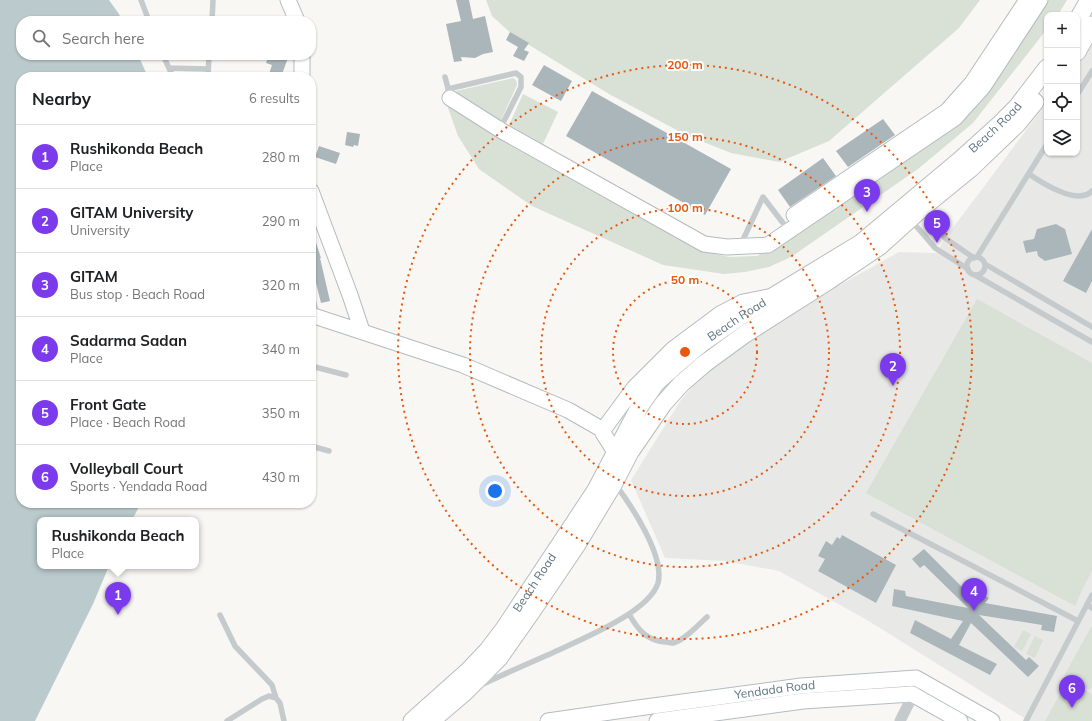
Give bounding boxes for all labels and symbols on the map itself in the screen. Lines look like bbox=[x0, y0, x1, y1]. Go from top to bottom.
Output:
text: 200 m bbox=[667, 57, 703, 72]
street label: Beach Road bbox=[965, 99, 1025, 156]
text: 150 m bbox=[667, 129, 703, 144]
pin: 3 bbox=[854, 179, 880, 212]
text: 100 m bbox=[667, 200, 703, 215]
pin: 5 bbox=[924, 210, 950, 243]
text: 50 m bbox=[671, 272, 699, 287]
street label: Beach Road bbox=[704, 294, 769, 344]
centre of rings bbox=[678, 345, 692, 359]
pin: 2 bbox=[880, 353, 906, 386]
your location bbox=[485, 481, 505, 501]
street label: Beach Road bbox=[509, 550, 559, 615]
pin: 4 bbox=[961, 578, 987, 611]
pin: 1 bbox=[105, 582, 131, 615]
pin: 6 bbox=[1059, 675, 1085, 708]
street label: Yendada Road bbox=[732, 677, 816, 702]

